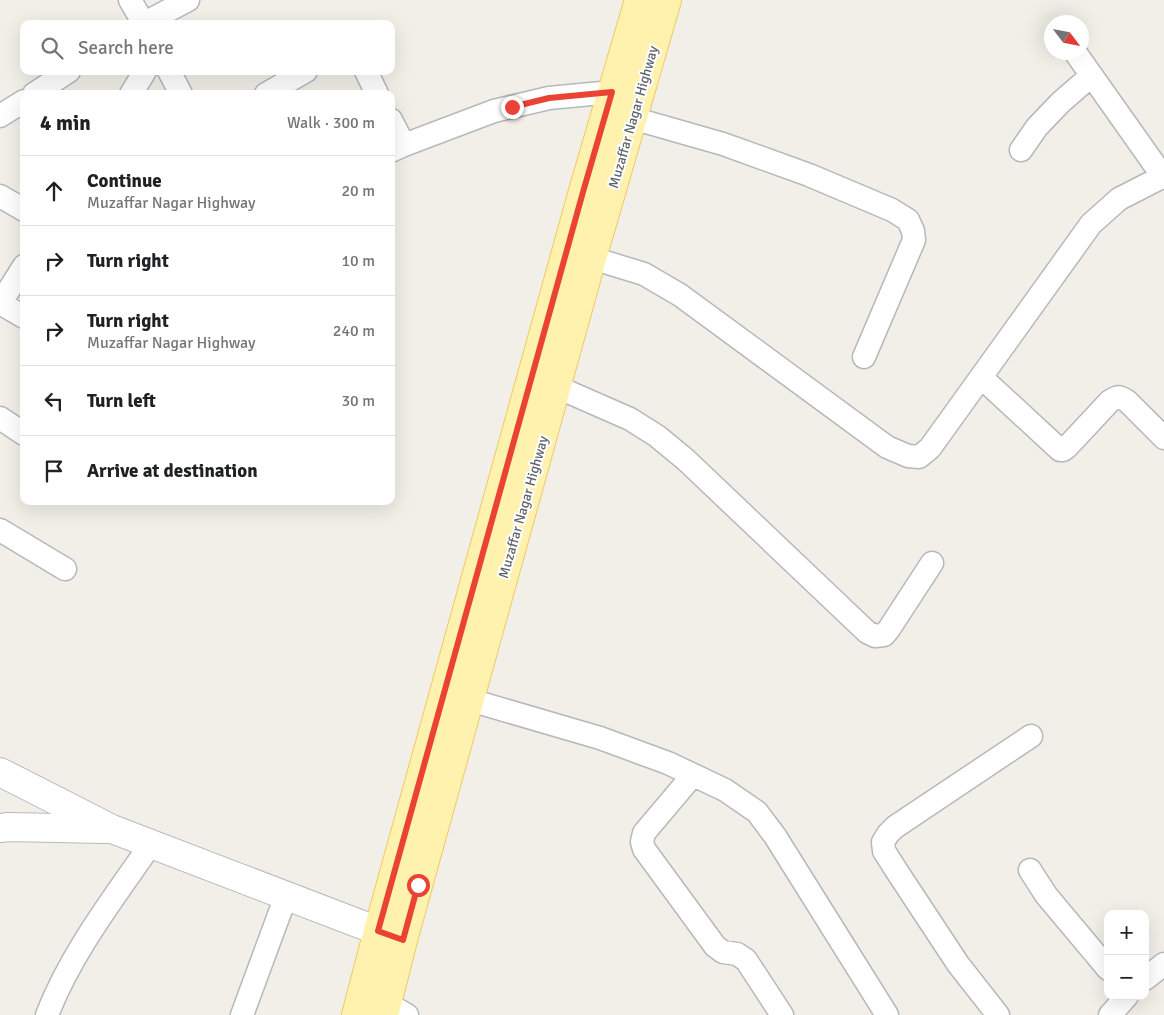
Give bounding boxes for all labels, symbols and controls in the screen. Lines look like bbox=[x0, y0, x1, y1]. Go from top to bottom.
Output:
north arrow bbox=[1044, 15, 1089, 60]
search box bbox=[20, 20, 395, 75]
icon: search bbox=[38, 34, 66, 62]
text: Search here bbox=[78, 36, 174, 60]
street label: Muzaffar Nagar Highway bbox=[605, 44, 662, 190]
route end bbox=[501, 96, 524, 119]
text: 4 min bbox=[40, 110, 91, 136]
text: Walk · 300 m bbox=[287, 113, 375, 133]
text: Continue bbox=[87, 169, 162, 193]
icon: ahead bbox=[40, 177, 68, 205]
text: 20 m bbox=[341, 181, 375, 201]
text: Muzaffar Nagar Highway bbox=[87, 193, 255, 213]
icon: right bbox=[40, 247, 68, 275]
text: Turn right bbox=[87, 249, 169, 273]
text: 10 m bbox=[341, 251, 375, 271]
text: Turn right bbox=[87, 309, 169, 333]
icon: right bbox=[40, 317, 68, 345]
text: 240 m bbox=[333, 321, 375, 341]
text: Muzaffar Nagar Highway bbox=[87, 333, 255, 353]
icon: left bbox=[40, 387, 68, 415]
text: Turn left bbox=[87, 389, 156, 413]
text: 30 m bbox=[341, 391, 375, 411]
street label: Muzaffar Nagar Highway bbox=[495, 434, 552, 580]
icon: arrive bbox=[40, 457, 68, 485]
text: Arrive at destination bbox=[87, 459, 258, 483]
route start bbox=[407, 874, 430, 897]
map controls bbox=[1104, 910, 1149, 1000]
button: + bbox=[1104, 910, 1149, 955]
button: − bbox=[1104, 955, 1149, 1000]

